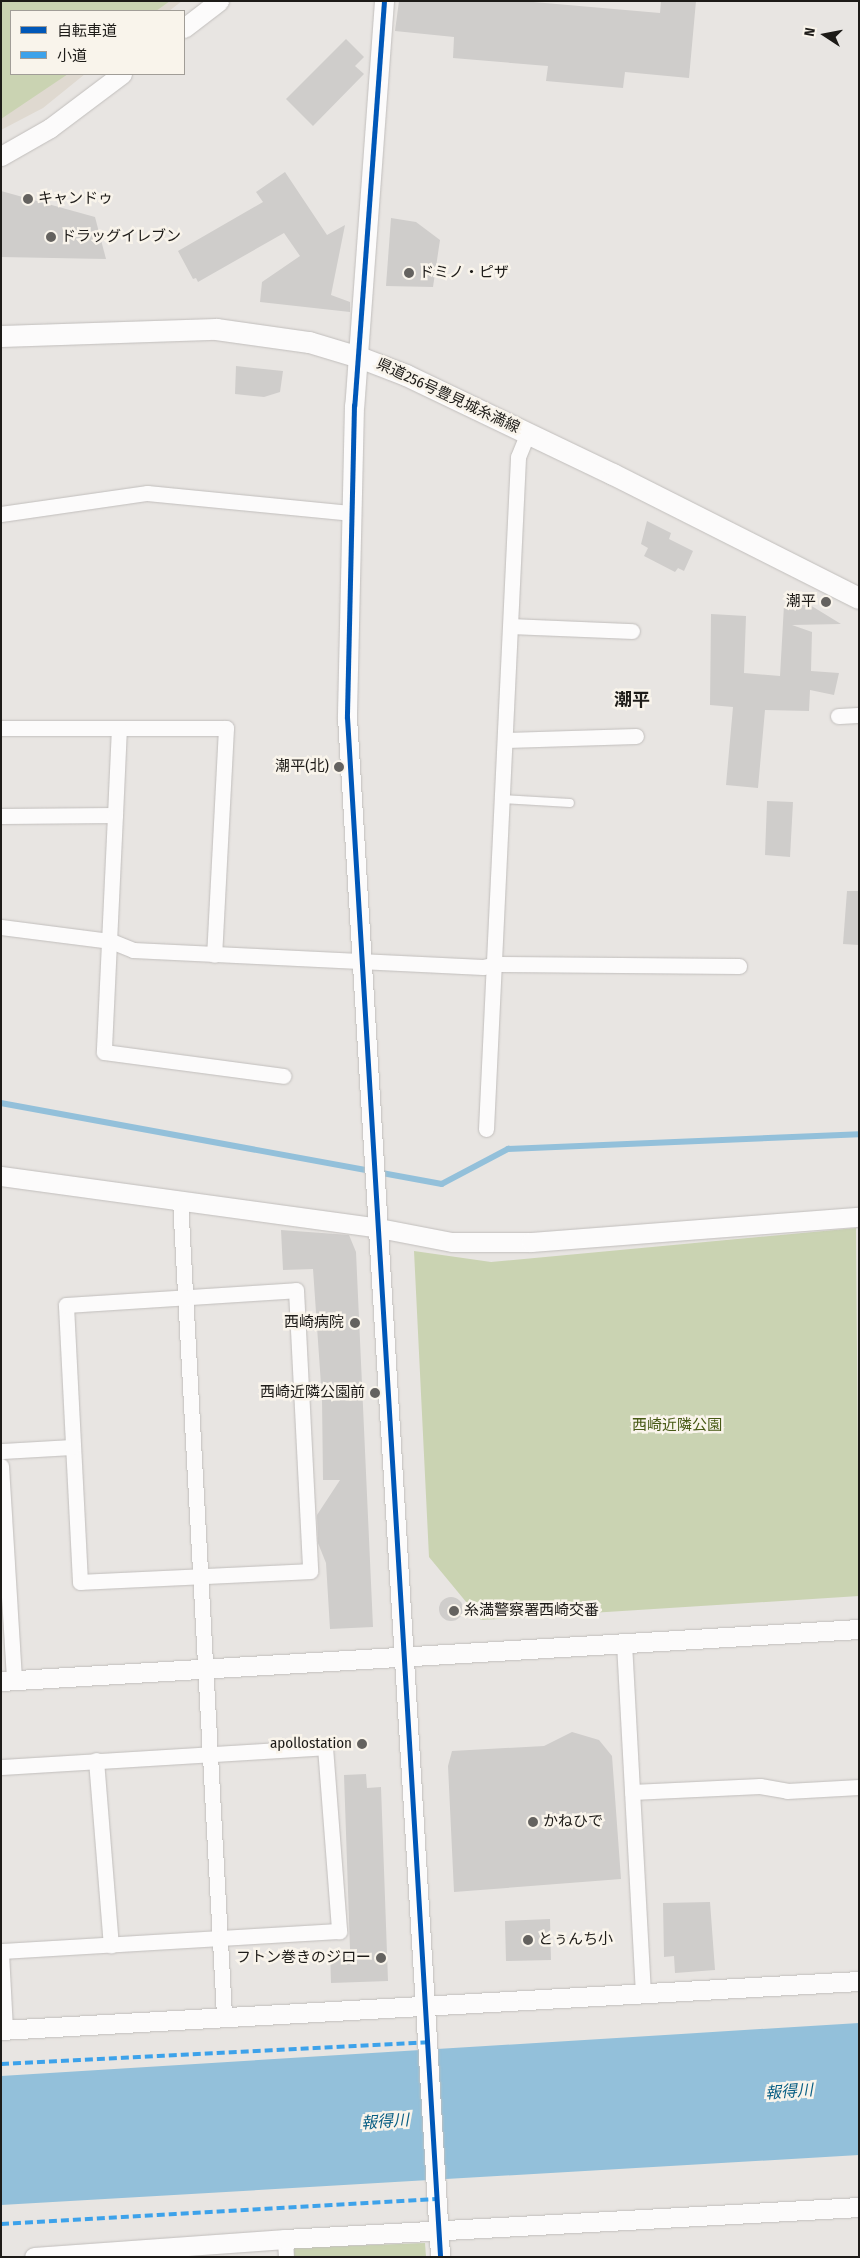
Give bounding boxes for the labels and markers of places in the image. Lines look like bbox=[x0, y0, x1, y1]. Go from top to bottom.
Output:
place label: キャンドゥ bbox=[38, 190, 113, 208]
marker: キャンドゥ bbox=[22, 193, 34, 205]
place label: ドラッグイレブン bbox=[61, 228, 181, 246]
marker: ドラッグイレブン bbox=[45, 231, 57, 243]
place label: ドミノ・ピザ bbox=[419, 264, 509, 282]
marker: ドミノ・ピザ bbox=[403, 267, 415, 279]
place label: 潮平 bbox=[786, 593, 816, 611]
marker: 潮平 bbox=[820, 596, 832, 608]
place label: 潮平(北) bbox=[275, 758, 329, 776]
marker: 潮平(北) bbox=[333, 761, 345, 773]
place label: 西崎病院 bbox=[284, 1314, 344, 1332]
marker: 西崎病院 bbox=[348, 1316, 362, 1330]
place label: 西崎近隣公園前 bbox=[260, 1384, 365, 1402]
marker: 西崎近隣公園前 bbox=[369, 1387, 381, 1399]
place label: 糸満警察署西崎交番 bbox=[464, 1602, 599, 1620]
marker: 糸満警察署西崎交番 bbox=[448, 1605, 460, 1617]
place label: apollostation bbox=[270, 1735, 352, 1753]
marker: apollostation bbox=[356, 1738, 368, 1750]
place label: かねひで bbox=[543, 1813, 603, 1831]
marker: かねひで bbox=[527, 1816, 539, 1828]
place label: とぅんち小 bbox=[538, 1931, 613, 1949]
marker: とぅんち小 bbox=[522, 1934, 534, 1946]
place label: フトン巻きのジロー bbox=[236, 1949, 371, 1967]
marker: フトン巻きのジロー bbox=[375, 1952, 387, 1964]

